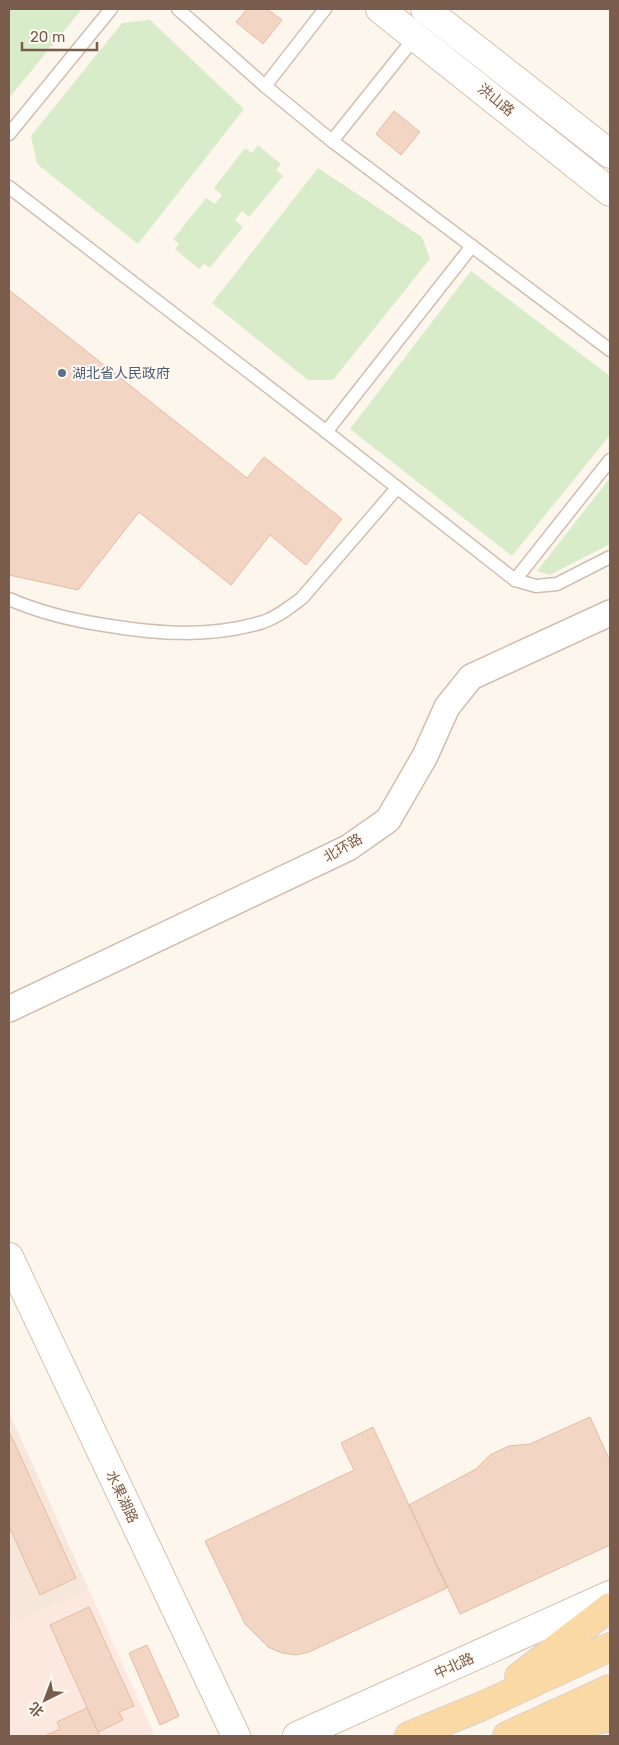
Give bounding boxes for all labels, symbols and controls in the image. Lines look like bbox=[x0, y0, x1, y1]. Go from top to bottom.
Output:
scale bar bbox=[22, 20, 98, 52]
text: 20 m bbox=[30, 28, 65, 46]
street label: 洪山路 bbox=[474, 80, 518, 120]
place label: 湖北省人民政府 bbox=[72, 365, 170, 382]
marker: 湖北省人民政府 bbox=[56, 367, 68, 379]
street label: 北环路 bbox=[321, 830, 365, 866]
street label: 水果湖路 bbox=[102, 1468, 142, 1526]
street label: 中北路 bbox=[431, 1650, 477, 1682]
north arrow bbox=[20, 1675, 70, 1725]
text: 北 bbox=[26, 1698, 48, 1720]

